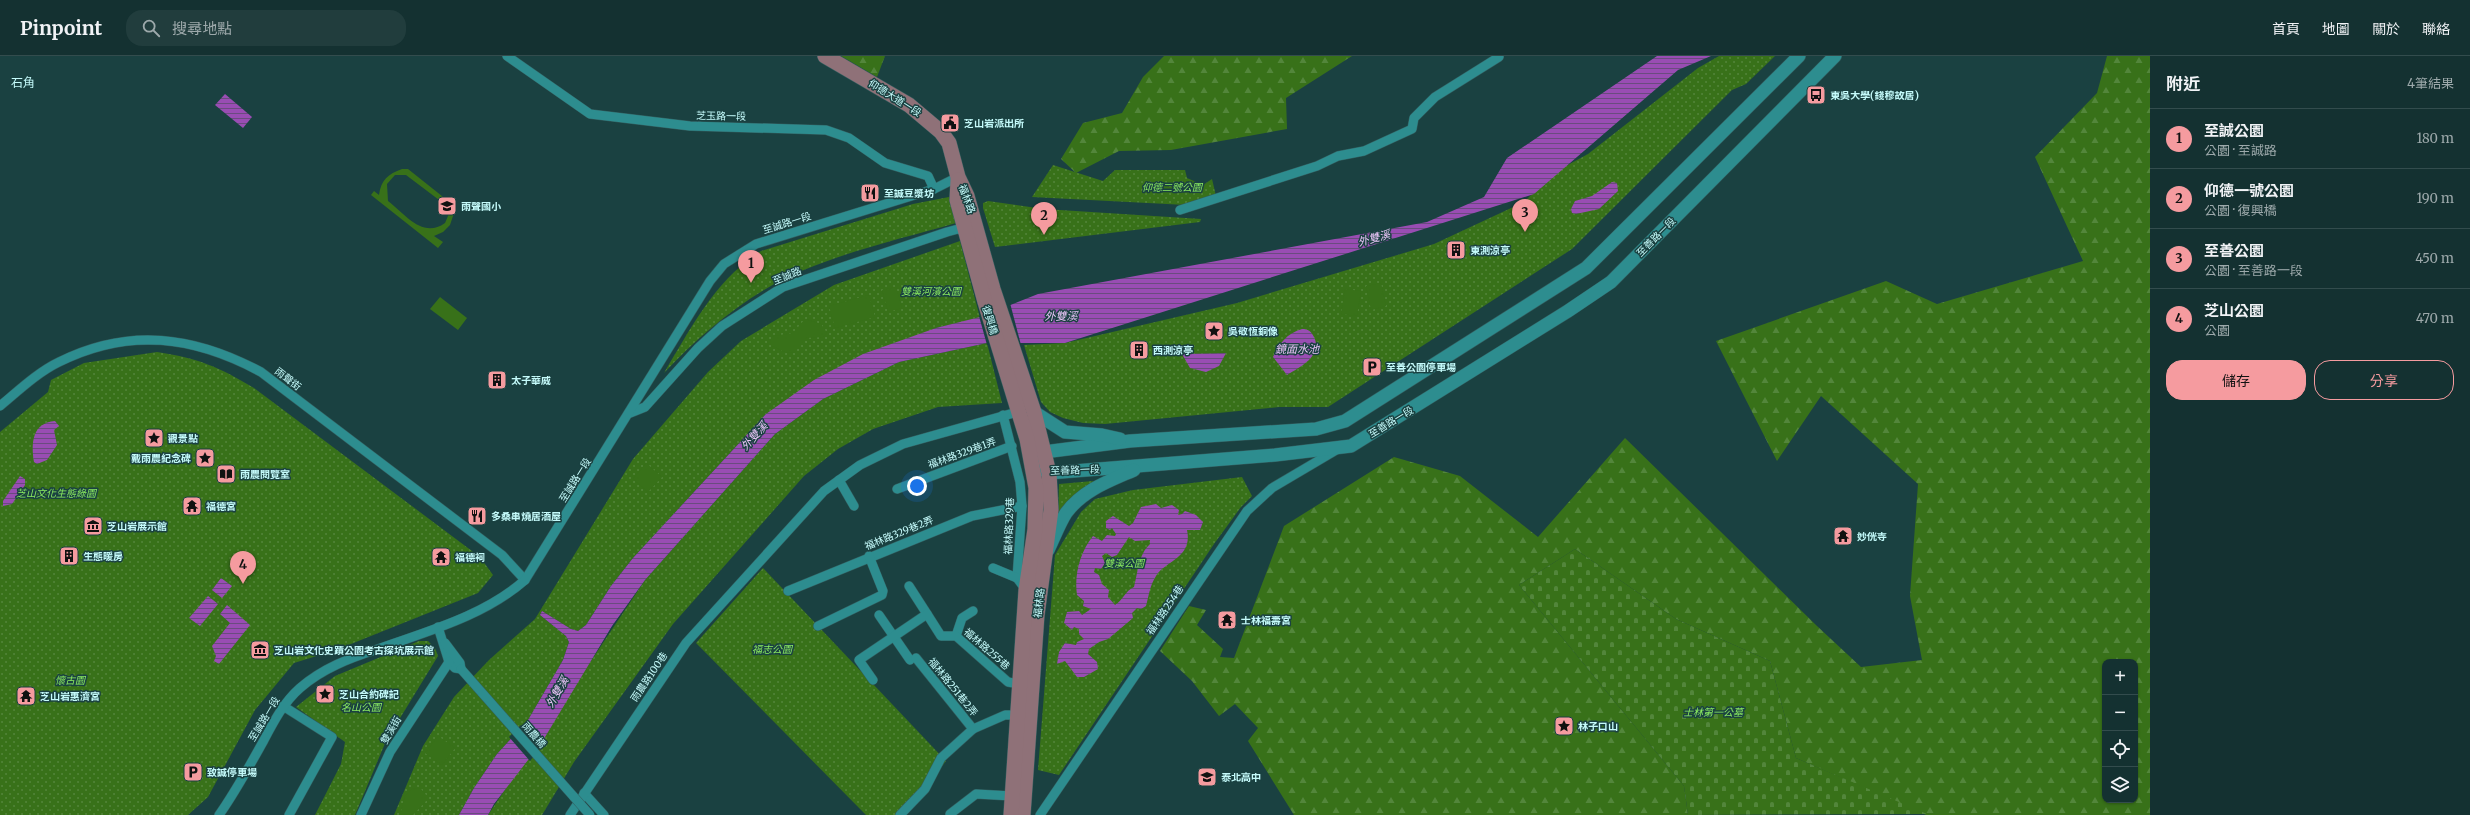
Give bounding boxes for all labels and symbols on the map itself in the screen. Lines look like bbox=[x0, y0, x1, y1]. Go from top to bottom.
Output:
district label: 石角 bbox=[11, 75, 35, 90]
street label: 仰德大道一段 bbox=[866, 77, 924, 119]
bus stop icon: 東吳大學(錢穆故居) bbox=[1805, 84, 1827, 106]
place label: 東吳大學(錢穆故居) bbox=[1830, 89, 1919, 102]
street label: 芝玉路一段 bbox=[696, 109, 746, 123]
public building icon: 芝山岩派出所 bbox=[939, 112, 961, 134]
place label: 芝山岩派出所 bbox=[964, 117, 1024, 130]
park label: 仰德二號公園 bbox=[1142, 181, 1204, 194]
restaurant icon: 至誠豆漿坊 bbox=[859, 182, 881, 204]
street label: 福林路 bbox=[956, 183, 978, 215]
place label: 至誠豆漿坊 bbox=[884, 187, 934, 200]
school or university icon: 雨聲國小 bbox=[436, 195, 458, 217]
pin: 3 bbox=[1512, 199, 1538, 232]
place label: 雨聲國小 bbox=[461, 200, 502, 213]
pin: 2 bbox=[1031, 202, 1057, 235]
street label: 至誠路一段 bbox=[761, 209, 813, 237]
street label: 至善路一段 bbox=[1634, 215, 1678, 259]
water label: 外雙溪 bbox=[1356, 226, 1394, 249]
building icon: 東測涼亭 bbox=[1445, 239, 1467, 261]
place label: 東測涼亭 bbox=[1470, 244, 1510, 257]
pin: 1 bbox=[738, 250, 764, 283]
street label: 至誠路 bbox=[771, 264, 803, 288]
park label: 雙溪河濱公園 bbox=[901, 285, 963, 298]
street label: 復興橋 bbox=[979, 304, 1001, 336]
water label: 外雙溪 bbox=[1045, 309, 1079, 323]
place icon: 吳敬恆銅像 bbox=[1203, 320, 1225, 342]
place label: 吳敬恆銅像 bbox=[1228, 325, 1278, 338]
building icon: 西測涼亭 bbox=[1128, 339, 1150, 361]
water label: 鏡面水池 bbox=[1275, 342, 1320, 356]
place label: 西測涼亭 bbox=[1153, 344, 1193, 357]
parking icon: 至善公園停車場 bbox=[1361, 356, 1383, 378]
place label: 至善公園停車場 bbox=[1386, 361, 1456, 374]
street label: 雨聲街 bbox=[272, 365, 304, 393]
building icon: 太子華威 bbox=[486, 369, 508, 391]
place label: 太子華威 bbox=[511, 374, 551, 387]
street label: 至善路一段 bbox=[1366, 404, 1416, 440]
water label: 外雙溪 bbox=[738, 418, 772, 453]
place icon: 觀景點 bbox=[143, 427, 165, 449]
place label: 觀景點 bbox=[168, 432, 198, 445]
street label: 福林路329巷1弄 bbox=[926, 435, 998, 471]
place icon: 戴雨農紀念碑 bbox=[194, 447, 216, 469]
place label: 戴雨農紀念碑 bbox=[131, 452, 191, 465]
street label: 至誠路一段 bbox=[556, 455, 594, 505]
library icon: 雨農閱覽室 bbox=[215, 463, 237, 485]
street label: 至善路一段 bbox=[1050, 463, 1100, 477]
place label: 雨農閱覽室 bbox=[240, 468, 290, 481]
your location bbox=[907, 476, 927, 496]
park label: 芝山文化生態綠園 bbox=[16, 487, 98, 500]
temple icon: 福德宮 bbox=[181, 495, 203, 517]
street label: 福林路329巷 bbox=[1002, 497, 1016, 555]
place label: 福德宮 bbox=[206, 500, 236, 513]
restaurant icon: 多桑串燒居酒屋 bbox=[466, 505, 488, 527]
place label: 多桑串燒居酒屋 bbox=[491, 510, 561, 523]
street label: 福林路329巷2弄 bbox=[863, 513, 935, 553]
museum icon: 芝山岩展示館 bbox=[82, 515, 104, 537]
place label: 芝山岩展示館 bbox=[107, 520, 167, 533]
temple icon: 妙侊寺 bbox=[1832, 525, 1854, 547]
place label: 妙侊寺 bbox=[1857, 530, 1887, 543]
building icon: 生態暖房 bbox=[58, 545, 80, 567]
temple icon: 福德祠 bbox=[430, 546, 452, 568]
place label: 生態暖房 bbox=[83, 550, 123, 563]
pin: 4 bbox=[230, 551, 256, 584]
place label: 福德祠 bbox=[455, 551, 485, 564]
park label: 雙溪公園 bbox=[1104, 557, 1146, 570]
street label: 福林路254巷 bbox=[1144, 583, 1186, 637]
street label: 福林路 bbox=[1031, 587, 1047, 619]
temple icon: 士林福壽宮 bbox=[1216, 609, 1238, 631]
place label: 士林福壽宮 bbox=[1241, 614, 1291, 627]
street label: 福林路255巷 bbox=[961, 625, 1013, 673]
museum icon: 芝山岩文化史蹟公園考古探坑展示館 bbox=[249, 639, 271, 661]
park label: 福志公園 bbox=[752, 643, 794, 656]
place label: 芝山岩文化史蹟公園考古探坑展示館 bbox=[274, 644, 434, 657]
street label: 雨農路100巷 bbox=[628, 650, 670, 704]
street label: 福林路251巷2弄 bbox=[925, 655, 981, 719]
water label: 外雙溪 bbox=[543, 673, 573, 710]
park label: 懷古園 bbox=[55, 674, 87, 687]
place icon: 芝山合約碑記 bbox=[314, 683, 336, 705]
temple icon: 芝山岩惠濟宮 bbox=[15, 685, 37, 707]
place label: 芝山合約碑記 bbox=[339, 688, 399, 701]
place label: 芝山岩惠濟宮 bbox=[40, 690, 100, 703]
street label: 至誠路一段 bbox=[246, 694, 282, 744]
park label: 名山公園 bbox=[341, 701, 383, 714]
park label: 士林第一公墓 bbox=[1683, 706, 1745, 719]
street label: 雙溪街 bbox=[378, 714, 404, 746]
place icon: 林子口山 bbox=[1553, 715, 1575, 737]
street label: 雨農橋 bbox=[519, 719, 549, 751]
place label: 林子口山 bbox=[1578, 720, 1618, 733]
parking icon: 致誠停車場 bbox=[182, 761, 204, 783]
place label: 致誠停車場 bbox=[207, 766, 257, 779]
school or university icon: 泰北高中 bbox=[1196, 766, 1218, 788]
place label: 泰北高中 bbox=[1221, 771, 1261, 784]

